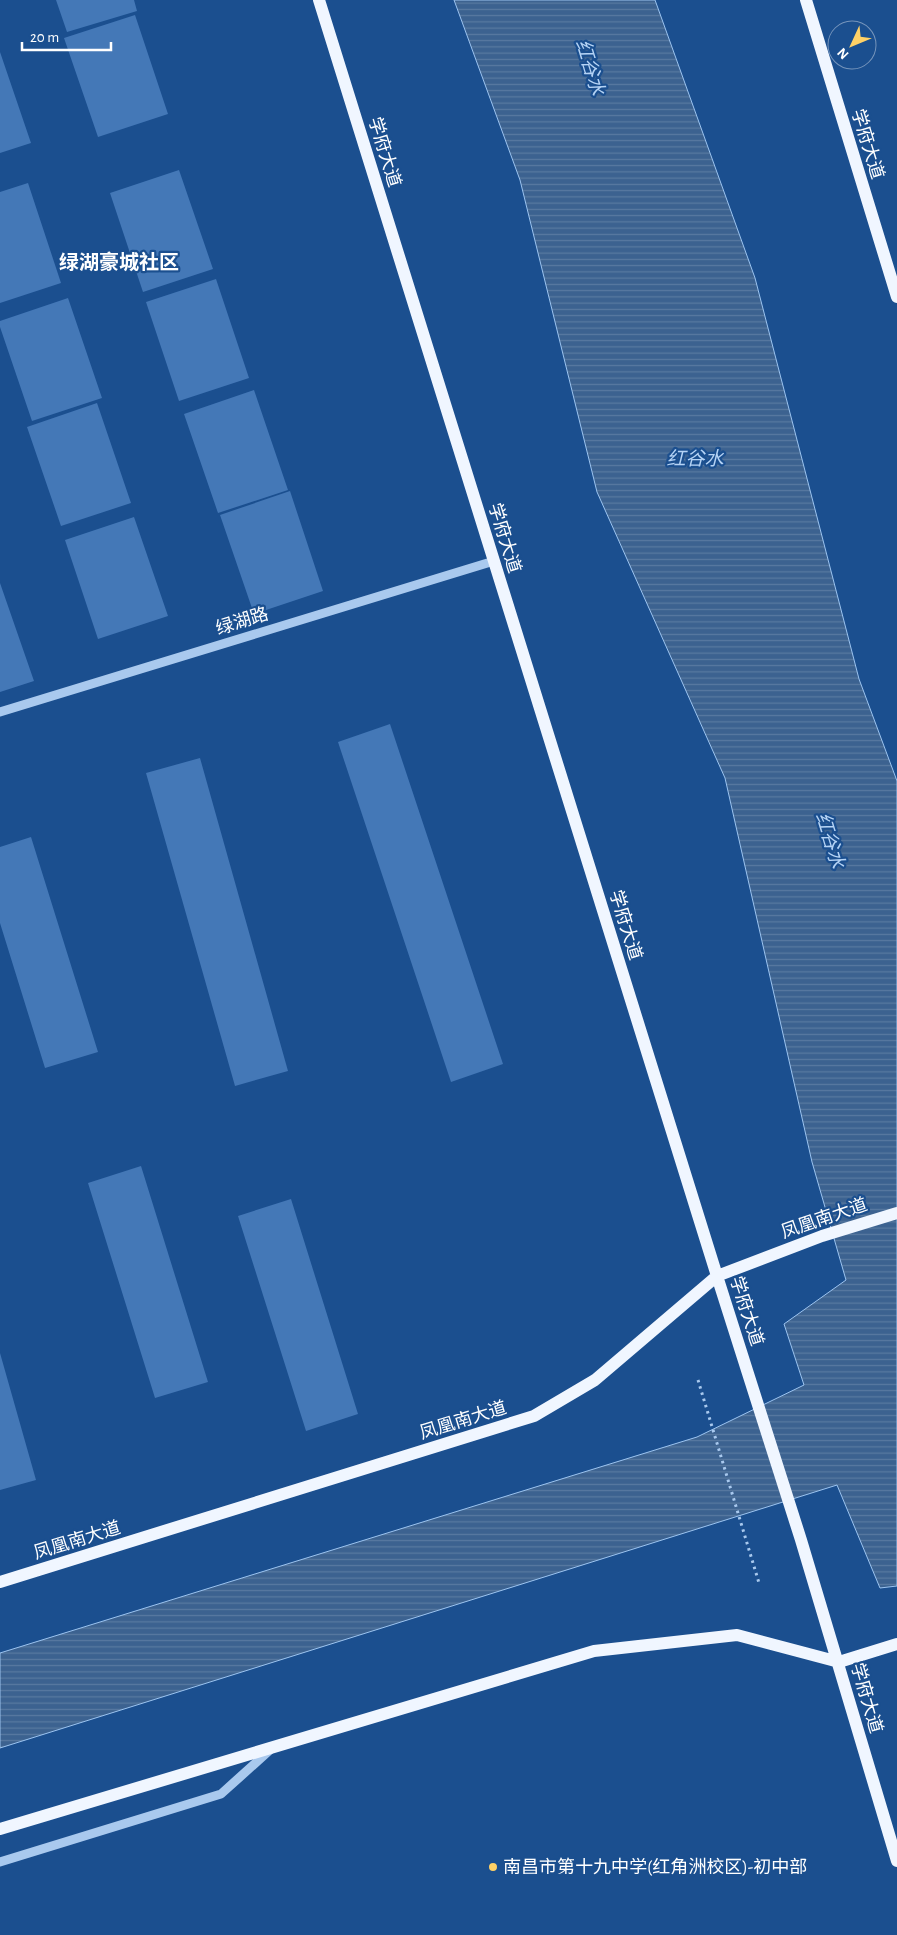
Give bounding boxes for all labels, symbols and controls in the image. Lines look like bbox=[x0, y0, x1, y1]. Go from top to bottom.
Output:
scale bar bbox=[22, 20, 111, 52]
north arrow bbox=[827, 20, 877, 70]
text: 20 m bbox=[30, 30, 59, 45]
water label: 红谷水 bbox=[572, 37, 608, 98]
text: N bbox=[835, 45, 852, 62]
street label: 学府大道 bbox=[848, 107, 888, 181]
street label: 学府大道 bbox=[365, 115, 405, 189]
district label: 绿湖豪城社区 bbox=[59, 251, 179, 273]
water label: 红谷水 bbox=[666, 449, 724, 469]
street label: 学府大道 bbox=[485, 501, 525, 575]
street label: 绿湖路 bbox=[213, 604, 271, 638]
water label: 红谷水 bbox=[812, 810, 848, 871]
street label: 学府大道 bbox=[606, 888, 646, 962]
street label: 凤凰南大道 bbox=[778, 1194, 870, 1242]
street label: 学府大道 bbox=[726, 1274, 768, 1348]
street label: 凤凰南大道 bbox=[417, 1397, 509, 1443]
street label: 凤凰南大道 bbox=[31, 1517, 123, 1563]
street label: 学府大道 bbox=[847, 1661, 887, 1735]
place label: 南昌市第十九中学(红角洲校区)-初中部 bbox=[503, 1857, 807, 1877]
marker: 南昌市第十九中学(红角洲校区)-初中部 bbox=[487, 1861, 499, 1873]

